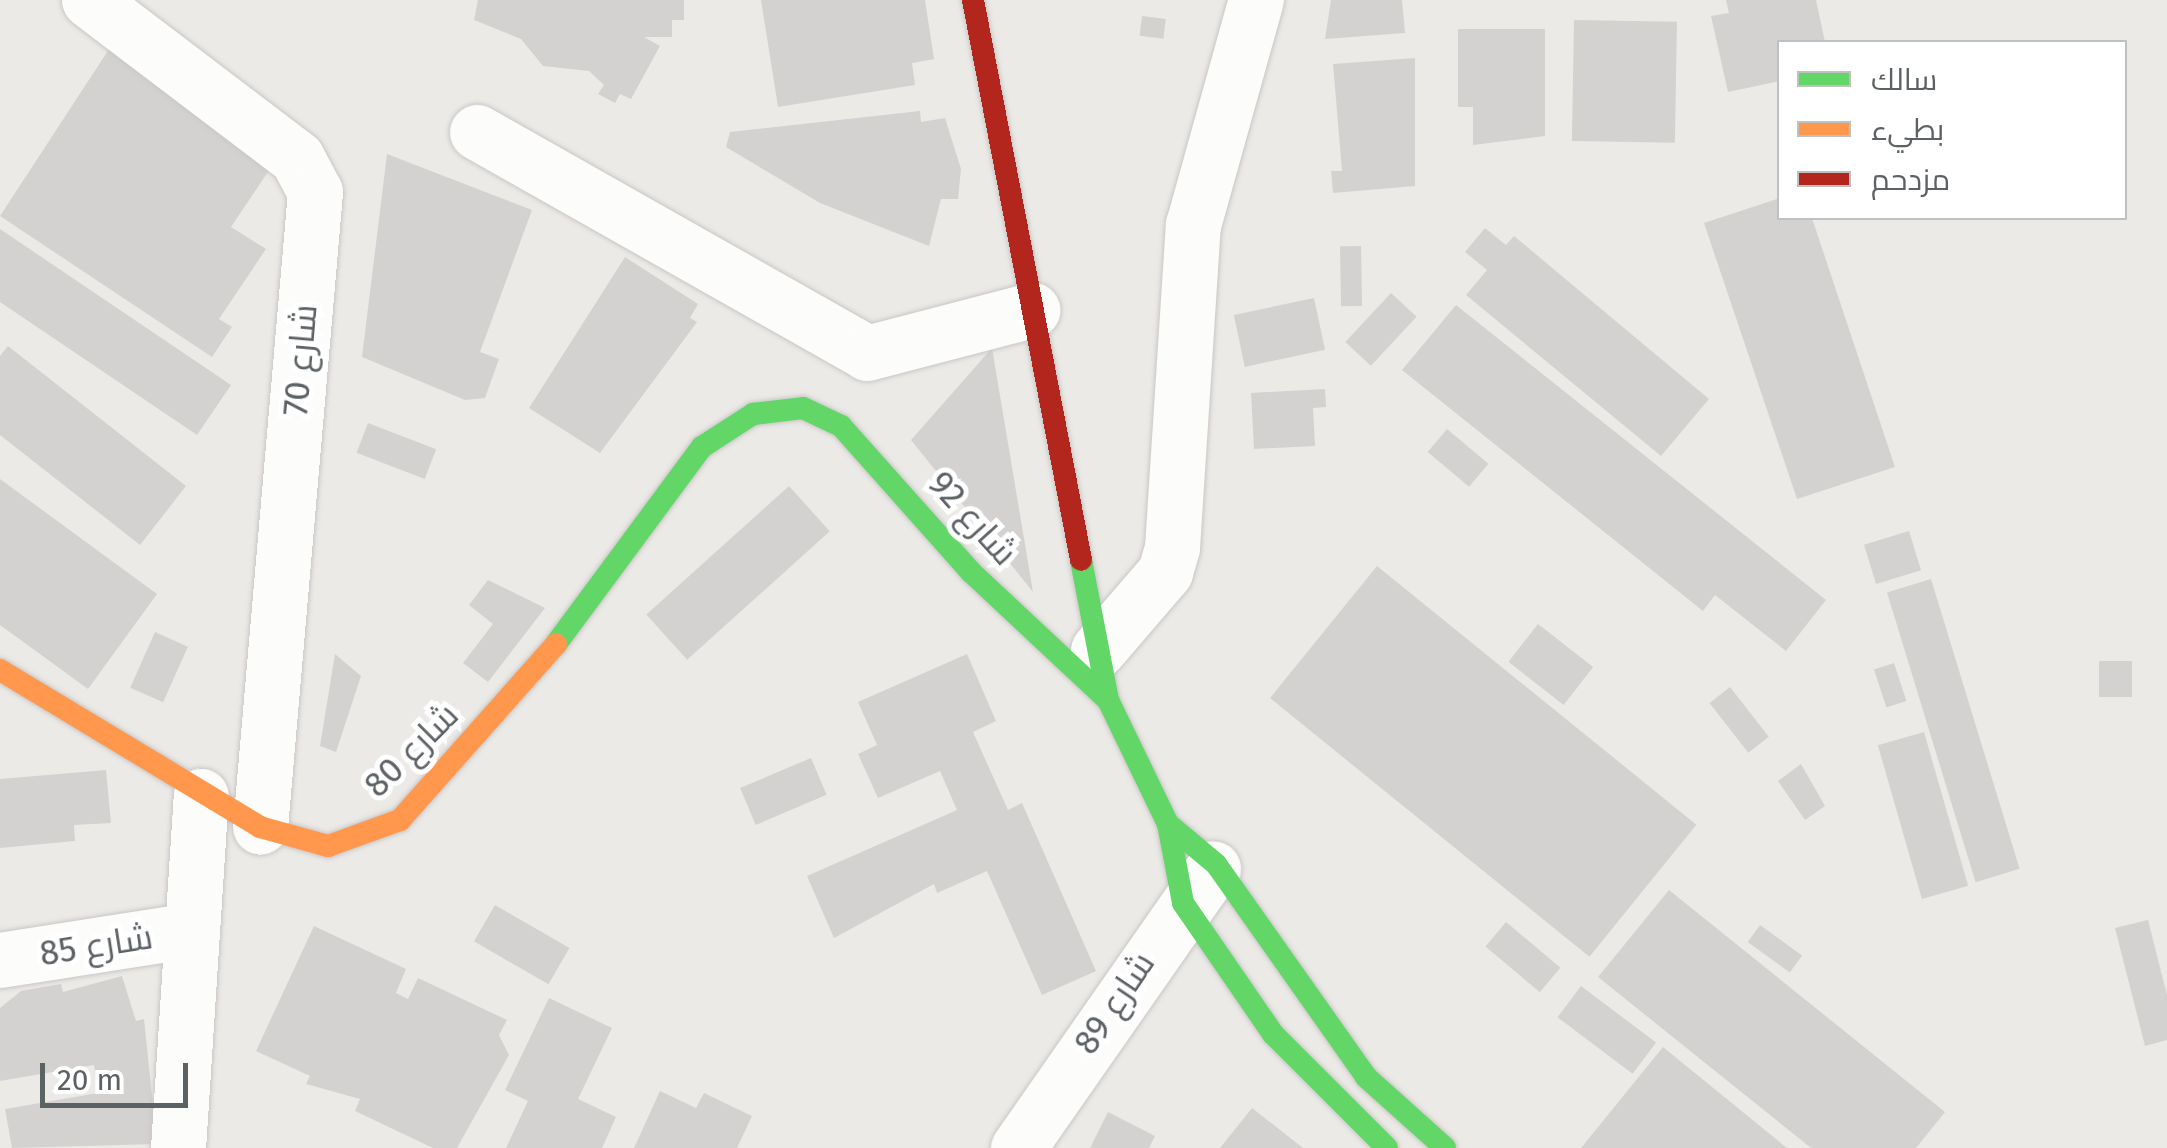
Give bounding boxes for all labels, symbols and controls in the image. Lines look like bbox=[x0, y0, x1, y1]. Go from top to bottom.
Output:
legend bbox=[1777, 40, 2127, 220]
text: سالك bbox=[1871, 62, 1937, 98]
text: بطيء bbox=[1871, 112, 1944, 148]
text: مزدحم bbox=[1871, 162, 1950, 198]
street label: شارع 70 bbox=[274, 303, 326, 417]
street label: شارع 92 bbox=[920, 462, 1026, 574]
street label: شارع 80 bbox=[355, 694, 467, 806]
street label: شارع 85 bbox=[36, 915, 156, 975]
street label: شارع 89 bbox=[1065, 944, 1163, 1062]
scale bar bbox=[45, 1043, 192, 1105]
text: 20 m bbox=[57, 1062, 122, 1098]

